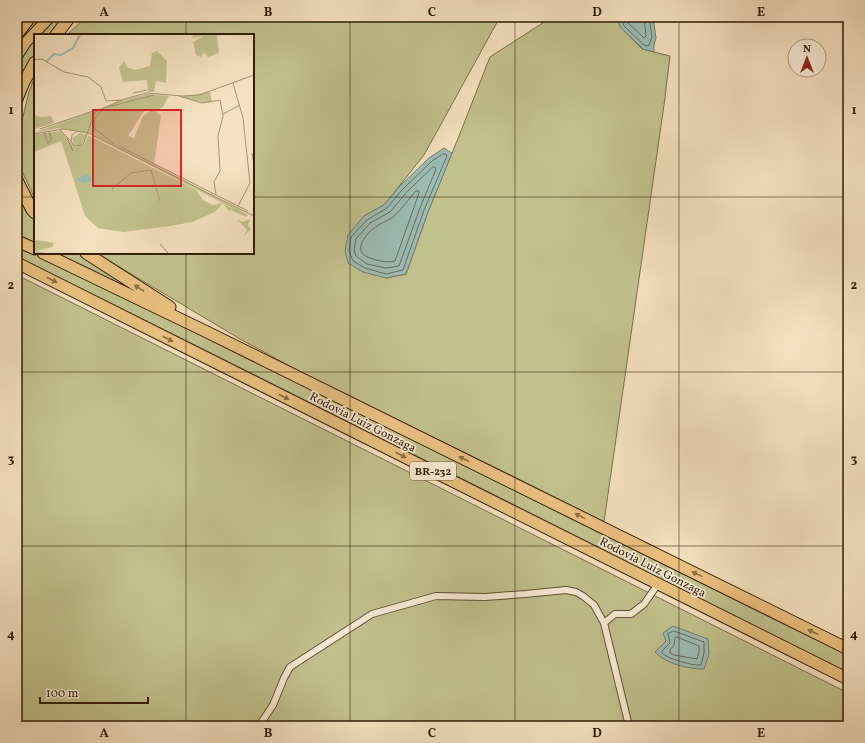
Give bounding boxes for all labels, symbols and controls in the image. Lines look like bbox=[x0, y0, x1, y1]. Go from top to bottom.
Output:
text: A bbox=[99, 4, 109, 22]
text: B bbox=[264, 4, 273, 22]
text: C bbox=[428, 4, 436, 22]
text: D bbox=[592, 4, 602, 22]
text: E bbox=[757, 4, 765, 22]
inset map bbox=[34, 34, 254, 254]
north arrow bbox=[787, 38, 827, 78]
text: N bbox=[803, 42, 811, 57]
text: 1 bbox=[8, 102, 14, 120]
text: 1 bbox=[851, 102, 857, 120]
text: 2 bbox=[8, 277, 15, 295]
one-way arrow bbox=[46, 277, 58, 284]
text: 2 bbox=[851, 277, 858, 295]
one-way arrow bbox=[133, 284, 145, 291]
one-way arrow bbox=[162, 335, 174, 342]
street label: Rodovia Luiz Gonzaga bbox=[307, 389, 419, 457]
one-way arrow bbox=[279, 394, 290, 400]
text: 3 bbox=[8, 451, 15, 469]
text: 3 bbox=[851, 451, 858, 469]
one-way arrow bbox=[395, 452, 406, 458]
one-way arrow bbox=[458, 456, 469, 462]
road number: BR-232 bbox=[410, 462, 456, 480]
one-way arrow bbox=[574, 513, 586, 519]
street label: Rodovia Luiz Gonzaga bbox=[597, 534, 709, 602]
one-way arrow bbox=[691, 571, 702, 577]
text: 4 bbox=[7, 626, 15, 644]
text: 4 bbox=[850, 626, 858, 644]
one-way arrow bbox=[807, 628, 819, 635]
scale bar bbox=[40, 679, 148, 705]
text: 100 m bbox=[46, 686, 79, 702]
text: A bbox=[99, 725, 109, 743]
text: B bbox=[264, 725, 273, 743]
text: C bbox=[428, 725, 436, 743]
text: D bbox=[592, 725, 602, 743]
text: E bbox=[757, 725, 765, 743]

